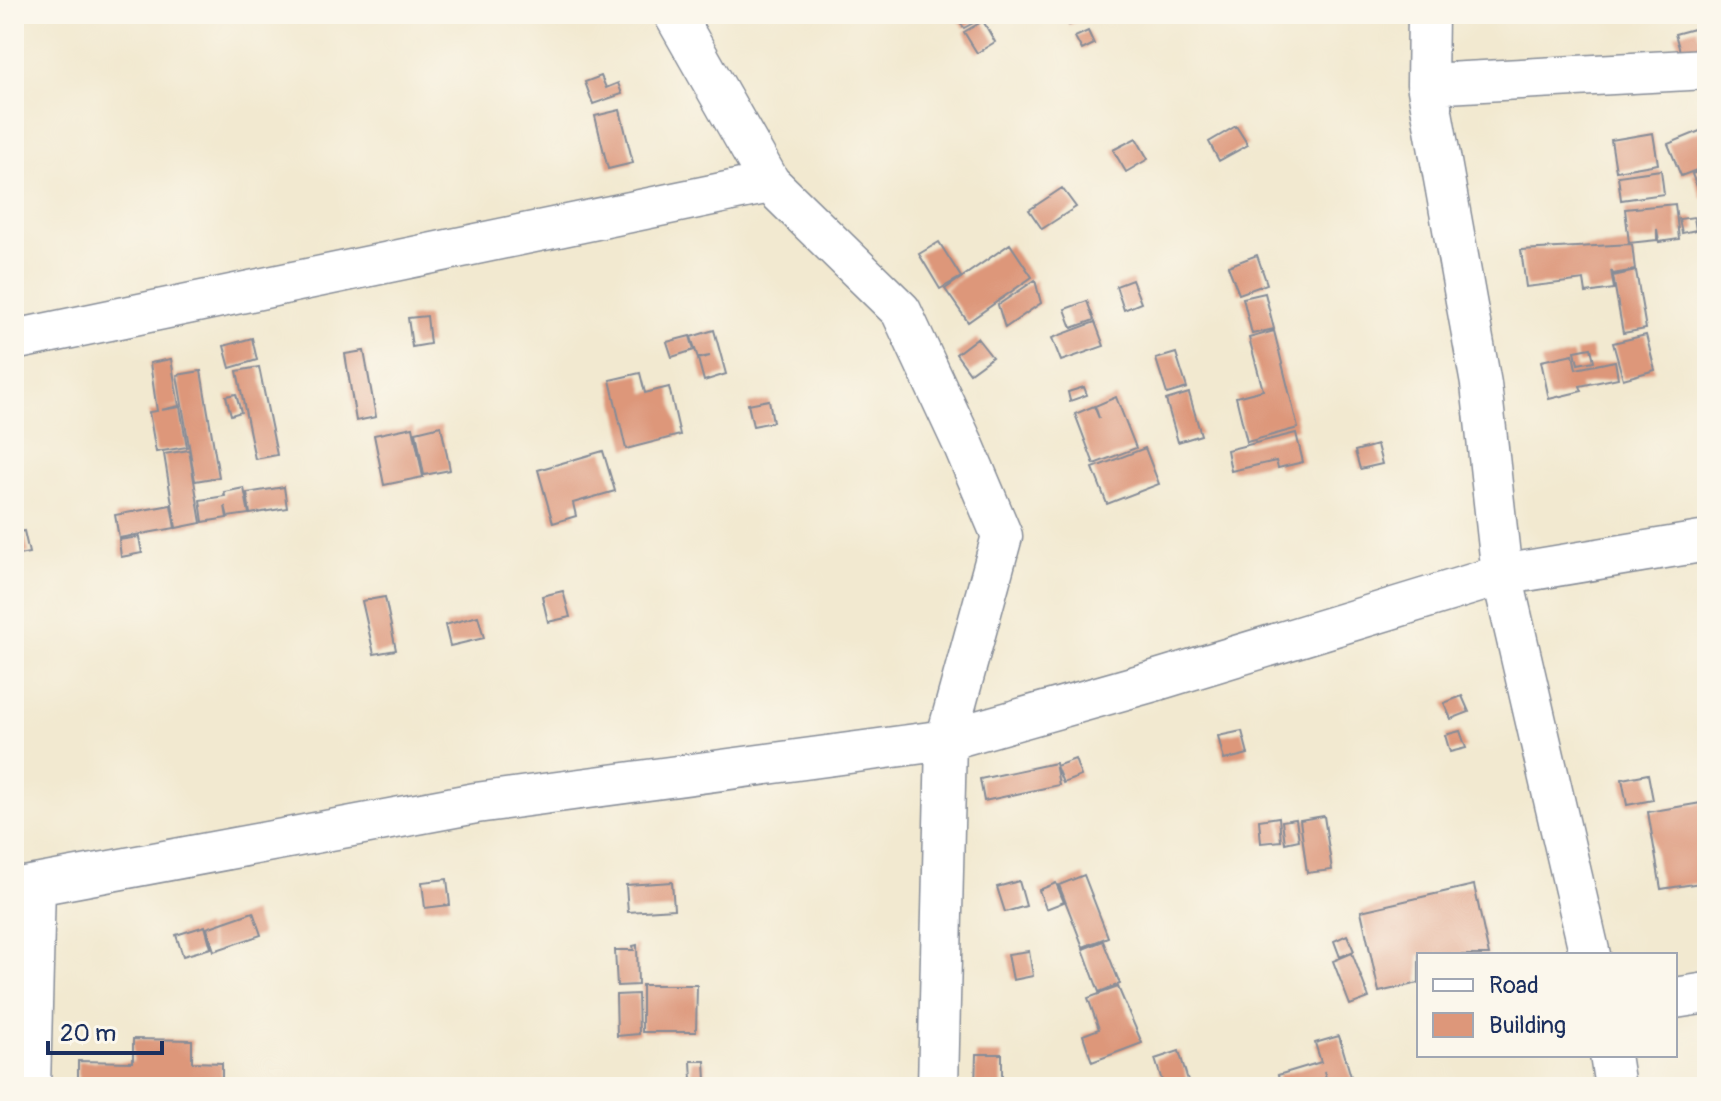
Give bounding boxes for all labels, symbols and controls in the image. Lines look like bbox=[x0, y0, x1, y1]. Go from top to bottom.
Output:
legend bbox=[1417, 953, 1677, 1057]
text: Road bbox=[1489, 971, 1539, 1000]
scale bar bbox=[48, 1005, 162, 1055]
text: Building bbox=[1489, 1011, 1566, 1040]
text: 20 m bbox=[60, 1019, 116, 1048]

